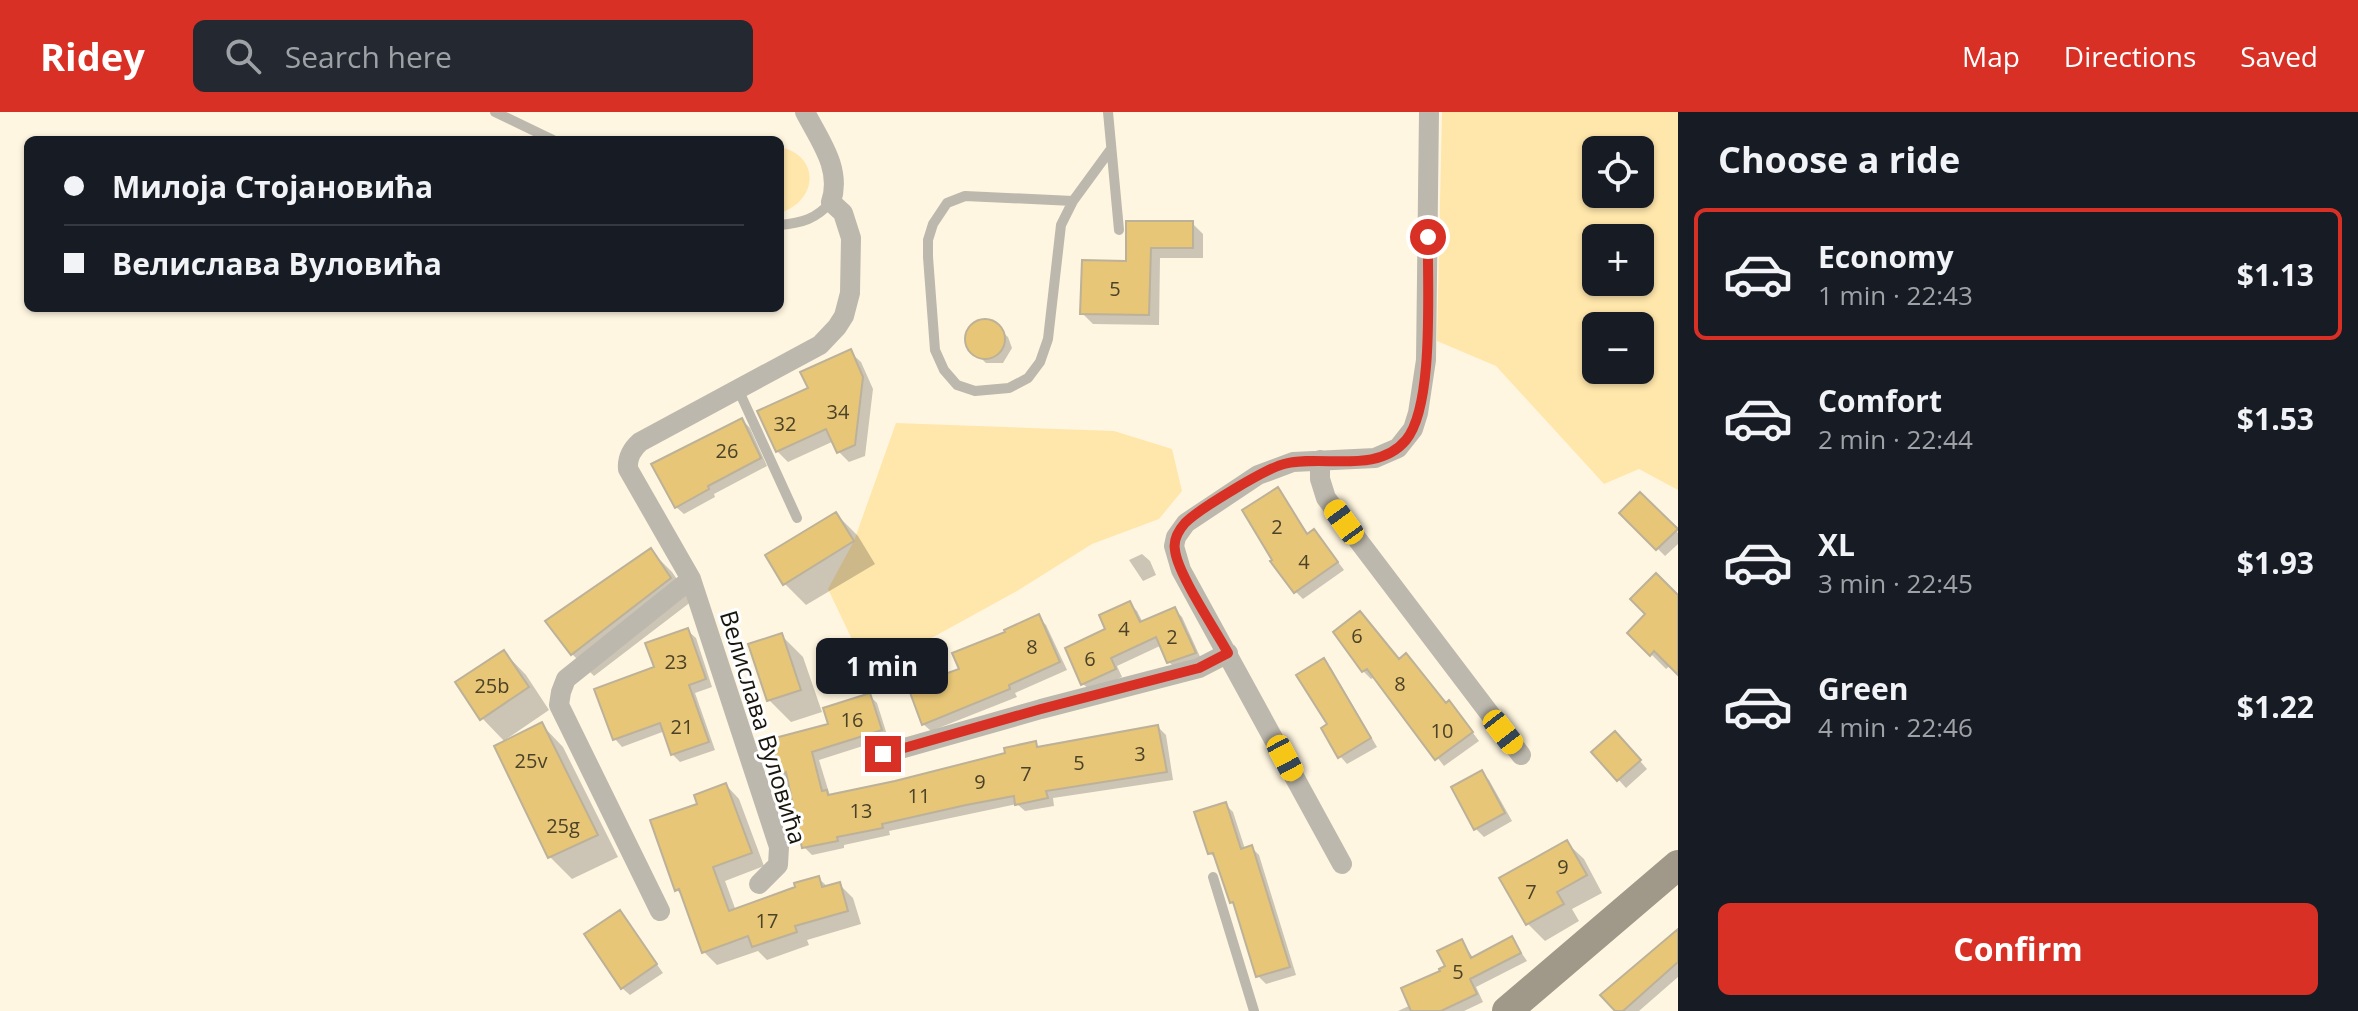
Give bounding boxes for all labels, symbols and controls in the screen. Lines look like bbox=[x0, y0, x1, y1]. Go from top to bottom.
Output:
search box bbox=[193, 20, 753, 92]
text: Ridey bbox=[40, 30, 145, 82]
icon: search bbox=[221, 34, 265, 78]
text: Search here bbox=[285, 36, 452, 77]
text: Map bbox=[1962, 37, 2020, 75]
text: Directions bbox=[2064, 37, 2196, 75]
text: Saved bbox=[2240, 37, 2318, 75]
text: Choose a ride bbox=[1718, 135, 1960, 184]
map controls bbox=[1582, 136, 1654, 384]
button: locate bbox=[1582, 136, 1654, 208]
text: Милоја Стојановића bbox=[112, 166, 433, 207]
route start bbox=[1410, 219, 1446, 255]
button: + bbox=[1582, 224, 1654, 296]
text: Economy bbox=[1818, 236, 1954, 277]
icon: car bbox=[1722, 238, 1794, 310]
text: Велислава Вуловића bbox=[112, 243, 442, 284]
text: $1.13 bbox=[2237, 254, 2314, 295]
house number: 5 bbox=[1109, 275, 1121, 302]
text: 1 min · 22:43 bbox=[1818, 277, 1973, 313]
button: − bbox=[1582, 312, 1654, 384]
text: Comfort bbox=[1818, 380, 1942, 421]
icon: car bbox=[1722, 382, 1794, 454]
house number: 34 bbox=[827, 398, 850, 425]
text: $1.53 bbox=[2237, 398, 2314, 439]
house number: 32 bbox=[774, 410, 796, 437]
text: 2 min · 22:44 bbox=[1818, 421, 1973, 457]
house number: 26 bbox=[716, 437, 738, 464]
car bbox=[1320, 496, 1368, 548]
house number: 2 bbox=[1271, 513, 1283, 540]
text: XL bbox=[1818, 524, 1855, 565]
icon: car bbox=[1722, 526, 1794, 598]
text: $1.93 bbox=[2237, 542, 2314, 583]
house number: 4 bbox=[1298, 548, 1310, 575]
text: 3 min · 22:45 bbox=[1818, 565, 1973, 601]
street label: Велислава Вуловића bbox=[713, 606, 815, 848]
house number: 4 bbox=[1118, 615, 1130, 642]
house number: 6 bbox=[1351, 622, 1363, 649]
house number: 2 bbox=[1166, 623, 1178, 650]
house number: 8 bbox=[1026, 633, 1038, 660]
callout: 1 min bbox=[817, 638, 949, 694]
house number: 6 bbox=[1084, 645, 1096, 672]
house number: 23 bbox=[665, 648, 687, 675]
text: 1 min bbox=[846, 648, 918, 684]
text: Green bbox=[1818, 668, 1909, 709]
house number: 8 bbox=[1394, 670, 1406, 697]
icon: car bbox=[1722, 670, 1794, 742]
house number: 25b bbox=[474, 672, 510, 699]
text: $1.22 bbox=[2237, 686, 2314, 727]
house number: 16 bbox=[841, 706, 863, 733]
car bbox=[1479, 706, 1527, 758]
text: 4 min · 22:46 bbox=[1818, 709, 1973, 745]
house number: 21 bbox=[671, 713, 693, 740]
house number: 10 bbox=[1431, 717, 1453, 744]
car bbox=[1263, 731, 1307, 785]
route end bbox=[865, 736, 901, 772]
house number: 3 bbox=[1134, 740, 1146, 767]
house number: 25v bbox=[515, 747, 547, 774]
house number: 5 bbox=[1073, 749, 1085, 776]
house number: 7 bbox=[1020, 760, 1032, 787]
house number: 9 bbox=[974, 768, 986, 795]
house number: 11 bbox=[908, 782, 930, 809]
house number: 13 bbox=[850, 797, 872, 824]
house number: 25g bbox=[546, 812, 580, 839]
house number: 9 bbox=[1557, 853, 1569, 880]
house number: 7 bbox=[1525, 878, 1537, 905]
button: Confirm bbox=[1718, 903, 2318, 995]
house number: 17 bbox=[756, 907, 778, 934]
house number: 5 bbox=[1452, 958, 1464, 985]

